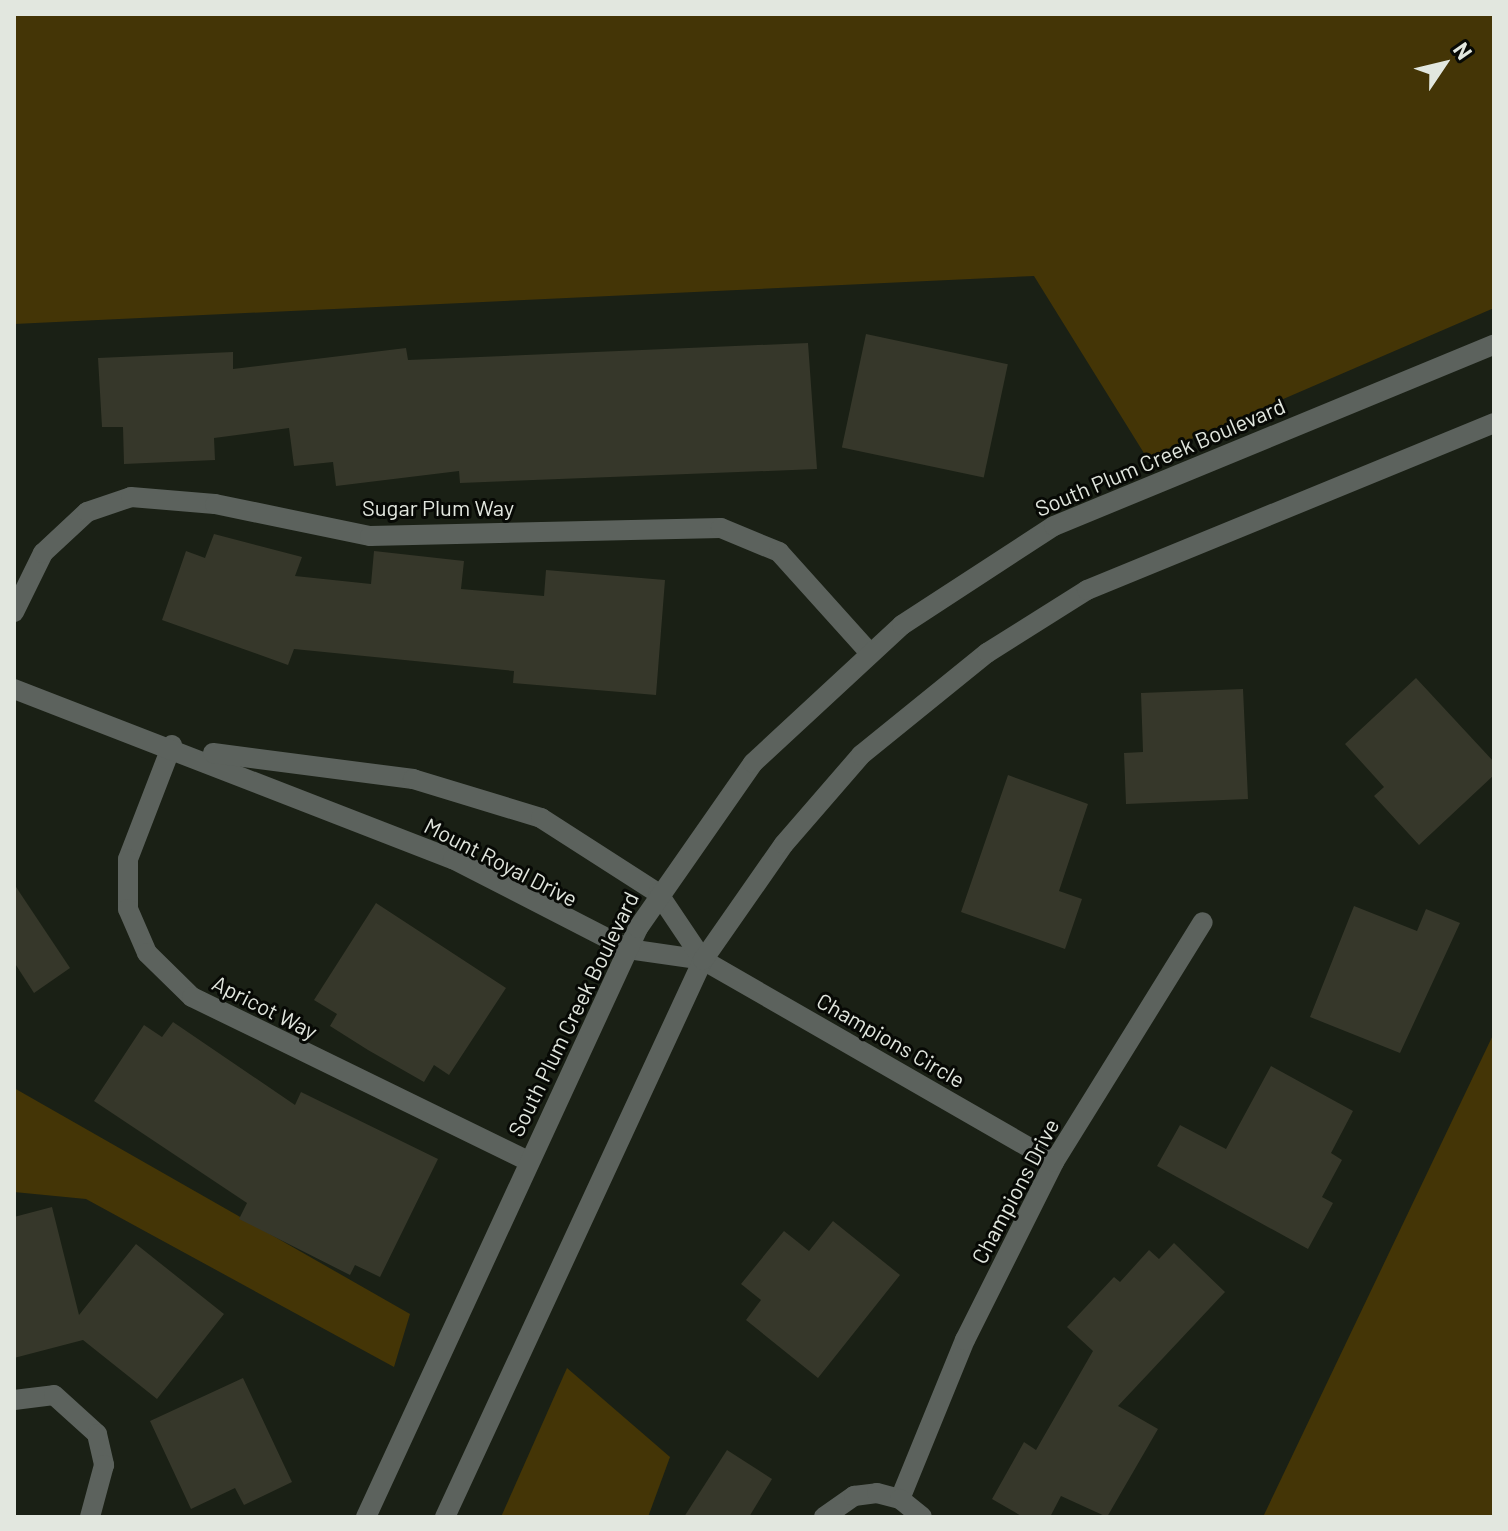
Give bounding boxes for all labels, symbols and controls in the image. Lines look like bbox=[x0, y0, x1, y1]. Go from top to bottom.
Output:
north arrow bbox=[1404, 24, 1484, 104]
text: N bbox=[1449, 37, 1479, 64]
street label: South Plum Creek Boulevard bbox=[1031, 392, 1289, 522]
street label: Sugar Plum Way bbox=[362, 495, 514, 521]
street label: Mount Royal Drive bbox=[420, 812, 582, 912]
street label: South Plum Creek Boulevard bbox=[502, 887, 644, 1141]
street label: Apricot Way bbox=[208, 969, 322, 1045]
street label: Champions Circle bbox=[812, 987, 970, 1093]
street label: Champions Drive bbox=[966, 1114, 1064, 1268]

